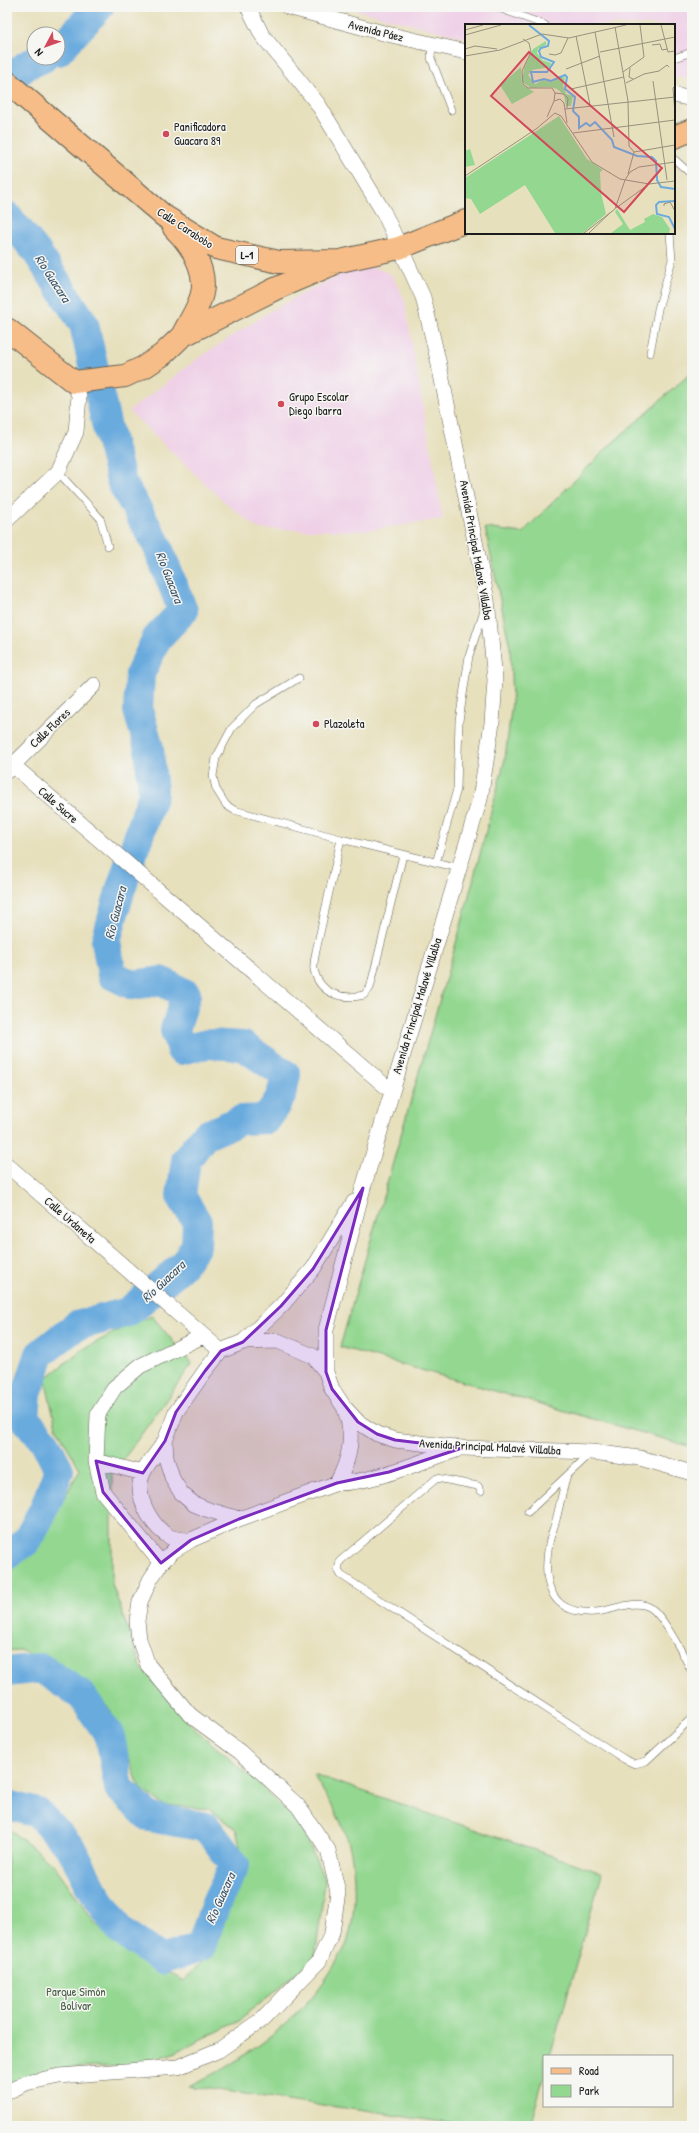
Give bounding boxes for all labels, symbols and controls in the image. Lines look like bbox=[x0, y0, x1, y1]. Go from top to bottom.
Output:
street label: Avenida Páez bbox=[347, 15, 405, 46]
inset map bbox=[465, 24, 675, 234]
north arrow bbox=[26, 26, 66, 66]
text: N bbox=[31, 46, 46, 59]
place label: Panificadora Guacara 89 bbox=[174, 118, 226, 149]
marker: Panificadora Guacara 89 bbox=[161, 129, 171, 139]
street label: Calle Carabobo bbox=[154, 203, 217, 252]
road number: L-1 bbox=[236, 246, 258, 264]
water label: Río Guacara bbox=[31, 251, 76, 307]
place label: Grupo Escolar Diego Ibarra bbox=[289, 388, 349, 419]
marker: Grupo Escolar Diego Ibarra bbox=[276, 399, 286, 409]
street label: Avenida Principal Malavé Villalba bbox=[456, 479, 497, 621]
water label: Río Guacara bbox=[152, 549, 189, 607]
street label: Calle Flores bbox=[26, 704, 74, 751]
place label: Plazoleta bbox=[324, 715, 365, 732]
marker: Plazoleta bbox=[311, 719, 321, 729]
street label: Calle Sucre bbox=[35, 782, 82, 827]
water label: Río Guacara bbox=[100, 883, 131, 941]
street label: Avenida Principal Malavé Villalba bbox=[388, 935, 445, 1076]
street label: Calle Urdaneta bbox=[41, 1192, 100, 1247]
water label: Río Guacara bbox=[137, 1255, 190, 1306]
street label: Avenida Principal Malavé Villalba bbox=[419, 1434, 561, 1459]
water label: Río Guacara bbox=[201, 1868, 240, 1926]
park label: Parque Simón Bolívar bbox=[46, 1983, 106, 2014]
legend bbox=[543, 2055, 673, 2107]
text: Road bbox=[579, 2062, 599, 2079]
text: Park bbox=[579, 2082, 599, 2099]

